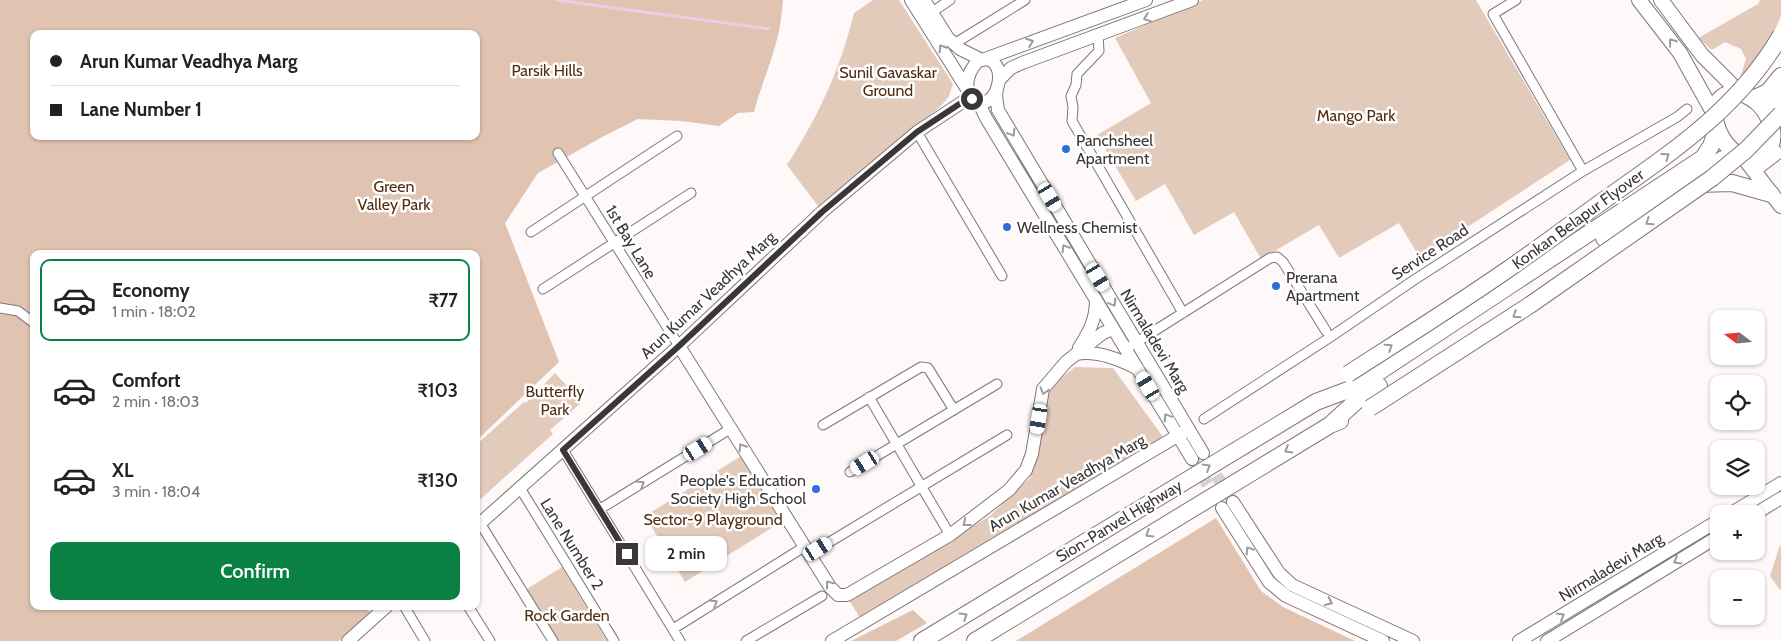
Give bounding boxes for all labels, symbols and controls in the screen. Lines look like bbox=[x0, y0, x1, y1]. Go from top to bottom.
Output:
one-way arrow bbox=[1143, 12, 1151, 22]
one-way arrow bbox=[1025, 38, 1034, 48]
one-way arrow bbox=[1668, 39, 1677, 48]
one-way arrow bbox=[938, 44, 948, 53]
text: Arun Kumar Veadhya Marg bbox=[80, 50, 298, 73]
park label: Parsik Hills bbox=[511, 61, 583, 80]
park label: Sunil Gavaskar Ground bbox=[839, 63, 938, 100]
route start bbox=[961, 88, 983, 110]
text: Lane Number 1 bbox=[80, 98, 202, 121]
park label: Mango Park bbox=[1317, 106, 1396, 125]
one-way arrow bbox=[1005, 128, 1015, 137]
place label: Panchsheel Apartment bbox=[1076, 131, 1153, 168]
marker: Panchsheel Apartment bbox=[1060, 143, 1072, 155]
one-way arrow bbox=[1660, 153, 1670, 162]
street label: Konkan Belapur Flyover bbox=[1508, 164, 1648, 273]
park label: Green Valley Park bbox=[358, 177, 431, 214]
car bbox=[1035, 180, 1064, 214]
street label: 1st Bay Lane bbox=[602, 202, 660, 282]
one-way arrow bbox=[1645, 216, 1655, 225]
place label: Wellness Chemist bbox=[1017, 218, 1138, 237]
street label: Service Road bbox=[1388, 220, 1472, 284]
marker: Wellness Chemist bbox=[1001, 221, 1013, 233]
street label: Arun Kumar Veadhya Marg bbox=[636, 227, 780, 363]
one-way arrow bbox=[1061, 245, 1071, 254]
car bbox=[1083, 260, 1112, 294]
place label: Prerana Apartment bbox=[1286, 268, 1360, 305]
icon: car bbox=[52, 278, 97, 323]
text: Economy bbox=[112, 279, 190, 302]
marker: Prerana Apartment bbox=[1270, 280, 1282, 292]
street label: Nirmaladevi Marg bbox=[1116, 285, 1194, 397]
text: ₹77 bbox=[428, 289, 458, 312]
one-way arrow bbox=[1107, 297, 1117, 306]
text: 1 min · 18:02 bbox=[112, 302, 196, 321]
one-way arrow bbox=[1512, 308, 1521, 318]
north arrow bbox=[1710, 310, 1765, 365]
map controls bbox=[1710, 310, 1765, 625]
one-way arrow bbox=[1383, 344, 1392, 354]
icon: car bbox=[52, 368, 97, 413]
text: Comfort bbox=[112, 369, 181, 392]
car bbox=[1133, 369, 1162, 403]
button: locate bbox=[1710, 375, 1765, 430]
text: ₹103 bbox=[417, 379, 458, 402]
park label: Butterfly Park bbox=[526, 382, 584, 419]
one-way arrow bbox=[1040, 386, 1050, 395]
text: 2 min · 18:03 bbox=[112, 392, 199, 411]
car bbox=[1029, 403, 1048, 435]
one-way arrow bbox=[1163, 414, 1173, 423]
street label: Arun Kumar Veadhya Marg bbox=[985, 430, 1150, 536]
car bbox=[681, 435, 714, 463]
button: layers bbox=[1710, 440, 1765, 495]
one-way arrow bbox=[738, 443, 748, 452]
one-way arrow bbox=[1284, 444, 1293, 454]
car bbox=[848, 449, 881, 477]
icon: car bbox=[52, 458, 97, 503]
text: XL bbox=[112, 459, 133, 482]
one-way arrow bbox=[1202, 464, 1211, 474]
text: ₹130 bbox=[417, 469, 458, 492]
place label: People's Education Society High School bbox=[670, 471, 806, 508]
street label: Sion-Panvel Highway bbox=[1052, 476, 1186, 566]
one-way arrow bbox=[636, 480, 645, 490]
text: 3 min · 18:04 bbox=[112, 482, 200, 501]
marker: People's Education Society High School bbox=[810, 483, 822, 495]
street label: Lane Number 2 bbox=[536, 495, 608, 593]
button: + bbox=[1710, 505, 1765, 560]
park label: Sector-9 Playground bbox=[643, 510, 783, 529]
one-way arrow bbox=[963, 518, 972, 526]
one-way arrow bbox=[1145, 528, 1154, 538]
street label: Nirmaladevi Marg bbox=[1555, 528, 1667, 606]
car bbox=[801, 535, 834, 563]
callout: 2 min bbox=[644, 536, 727, 572]
button: Confirm bbox=[50, 542, 460, 600]
route end bbox=[616, 543, 638, 565]
text: 2 min bbox=[667, 544, 705, 563]
one-way arrow bbox=[1246, 546, 1255, 556]
one-way arrow bbox=[1674, 555, 1683, 565]
button: − bbox=[1710, 570, 1765, 625]
one-way arrow bbox=[826, 581, 834, 590]
one-way arrow bbox=[1324, 596, 1333, 607]
one-way arrow bbox=[709, 600, 718, 610]
park label: Rock Garden bbox=[524, 606, 610, 625]
one-way arrow bbox=[958, 612, 967, 622]
one-way arrow bbox=[1556, 613, 1565, 622]

